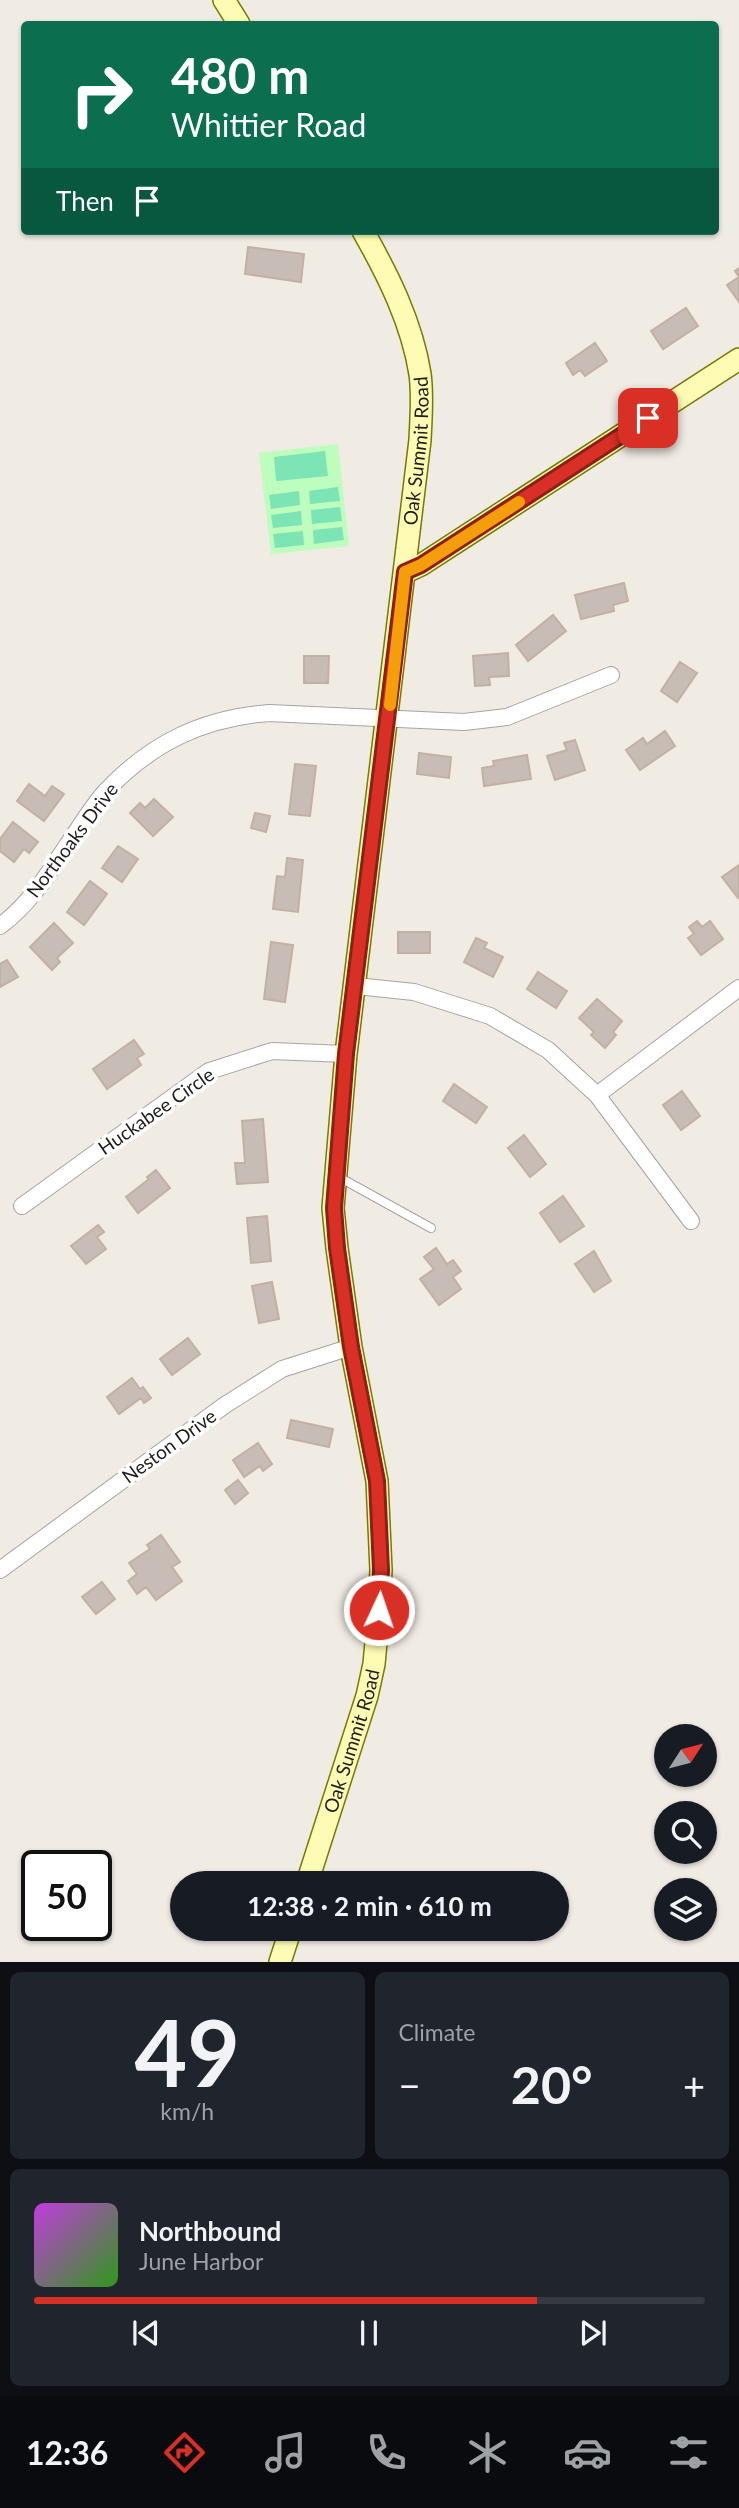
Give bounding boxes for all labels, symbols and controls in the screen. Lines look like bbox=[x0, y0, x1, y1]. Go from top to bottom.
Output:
text: 480 m bbox=[171, 46, 309, 104]
icon: right bbox=[56, 49, 147, 140]
text: Whittier Road bbox=[171, 105, 366, 144]
icon: arrive bbox=[128, 182, 166, 220]
text: Then bbox=[56, 185, 114, 217]
street label: Oak Summit Road bbox=[398, 376, 433, 527]
pin bbox=[618, 388, 678, 448]
icon: arrive bbox=[629, 399, 667, 437]
street label: Northoaks Drive bbox=[21, 778, 122, 902]
street label: Huckabee Circle bbox=[93, 1062, 218, 1159]
street label: Neston Drive bbox=[117, 1404, 220, 1487]
position arrow bbox=[342, 1573, 416, 1647]
street label: Oak Summit Road bbox=[318, 1667, 384, 1816]
north arrow bbox=[654, 1724, 718, 1787]
map controls bbox=[654, 1724, 717, 1941]
button: search bbox=[654, 1801, 717, 1864]
speed limit sign: 50 bbox=[21, 1850, 112, 1941]
button: layers bbox=[654, 1878, 717, 1941]
text: 12:38 · 2 min · 610 m bbox=[247, 1890, 492, 1922]
text: 49 bbox=[134, 1997, 240, 2106]
text: Climate bbox=[399, 2018, 475, 2046]
text: 20° bbox=[511, 2053, 593, 2115]
text: − bbox=[399, 2062, 421, 2108]
text: + bbox=[683, 2062, 705, 2108]
text: km/h bbox=[160, 2097, 214, 2125]
text: Northbound bbox=[139, 2215, 281, 2247]
text: June Harbor bbox=[139, 2247, 263, 2275]
icon: previous bbox=[127, 2314, 165, 2352]
icon: pause bbox=[350, 2314, 388, 2352]
icon: next bbox=[574, 2314, 612, 2352]
icon: directions bbox=[160, 2428, 209, 2477]
icon: music bbox=[261, 2428, 310, 2477]
icon: phone bbox=[362, 2428, 411, 2477]
icon: climate bbox=[463, 2428, 512, 2477]
icon: car bbox=[563, 2428, 612, 2477]
icon: filters bbox=[664, 2428, 713, 2477]
text: 12:36 bbox=[26, 2433, 108, 2472]

